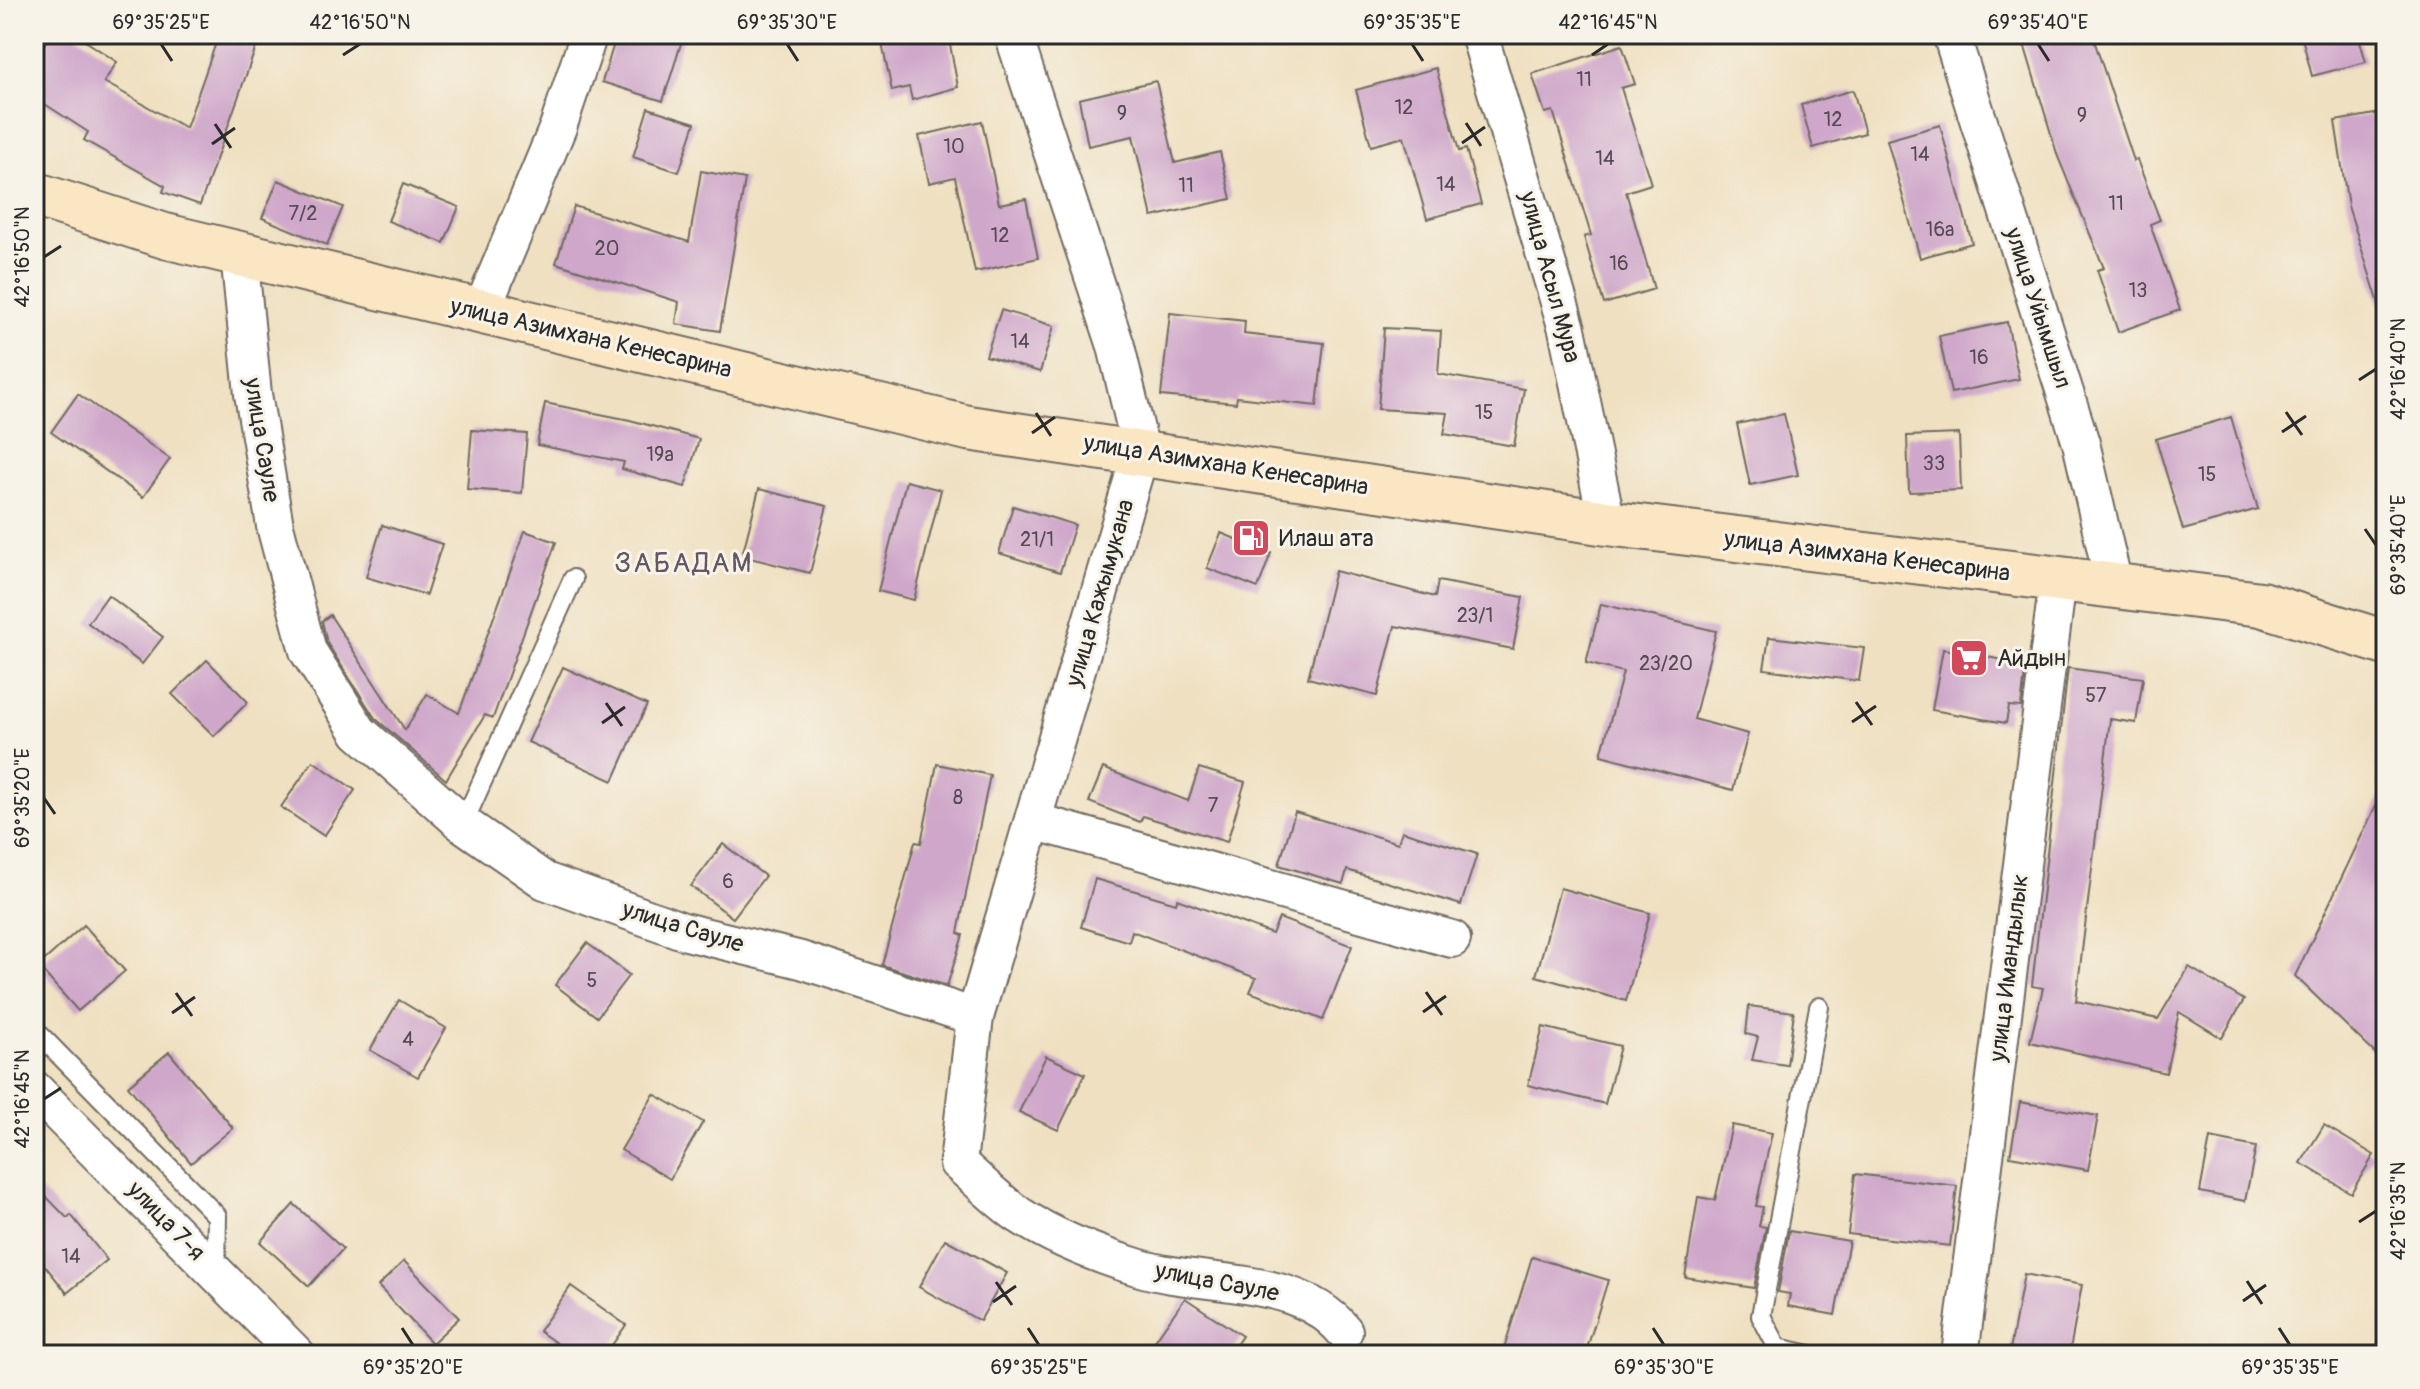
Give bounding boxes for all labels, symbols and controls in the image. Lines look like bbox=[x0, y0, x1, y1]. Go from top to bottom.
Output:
text: 69°35'25"E bbox=[112, 10, 210, 35]
text: 42°16'50"N bbox=[309, 10, 411, 35]
text: 69°35'30"E bbox=[737, 10, 837, 35]
text: 69°35'35"E bbox=[1363, 10, 1461, 35]
text: 42°16'45"N bbox=[1558, 10, 1658, 35]
text: 69°35'40"E bbox=[1988, 10, 2088, 35]
house number: 11 bbox=[1576, 67, 1592, 92]
house number: 12 bbox=[1395, 95, 1414, 120]
house number: 9 bbox=[1117, 101, 1127, 126]
house number: 9 bbox=[2077, 103, 2087, 128]
house number: 12 bbox=[1824, 107, 1843, 132]
house number: 10 bbox=[943, 134, 965, 159]
house number: 14 bbox=[1910, 142, 1930, 167]
house number: 14 bbox=[1595, 146, 1615, 171]
house number: 14 bbox=[1436, 172, 1456, 197]
house number: 11 bbox=[1178, 173, 1194, 198]
street label: улица Асыл Мура bbox=[1513, 187, 1587, 366]
house number: 11 bbox=[2108, 191, 2124, 216]
house number: 7/2 bbox=[289, 201, 317, 226]
text: 42°16'50"N bbox=[10, 206, 35, 308]
house number: 16а bbox=[1926, 217, 1954, 242]
house number: 12 bbox=[991, 223, 1010, 248]
street label: улица Уйымшыл bbox=[1998, 223, 2078, 392]
house number: 20 bbox=[595, 236, 619, 261]
house number: 16 bbox=[1609, 251, 1629, 276]
house number: 13 bbox=[2129, 278, 2147, 303]
street label: улица Азимхана Кенесарина bbox=[446, 291, 735, 385]
text: 42°16'40"N bbox=[2386, 318, 2411, 420]
house number: 14 bbox=[1010, 329, 1030, 354]
house number: 16 bbox=[1969, 345, 1989, 370]
street label: улица Сауле bbox=[238, 375, 286, 504]
house number: 15 bbox=[1475, 400, 1493, 425]
street label: улица Азимхана Кенесарина bbox=[1080, 428, 1371, 502]
house number: 19а bbox=[646, 442, 674, 467]
house number: 33 bbox=[1923, 451, 1945, 476]
house number: 15 bbox=[2198, 462, 2216, 487]
text: 69°35'40"E bbox=[2386, 495, 2411, 595]
street label: улица Кажымукана bbox=[1059, 496, 1141, 691]
fuel station icon: Илаш ата bbox=[1230, 517, 1272, 559]
place label: Илаш ата bbox=[1279, 524, 1374, 553]
street label: улица Азимхана Кенесарина bbox=[1721, 524, 2012, 588]
house number: 21/1 bbox=[1020, 527, 1054, 552]
district label: ЗАБАДАМ bbox=[614, 546, 754, 581]
house number: 23/1 bbox=[1457, 603, 1493, 628]
supermarket icon: Айдын bbox=[1948, 637, 1990, 679]
place label: Айдын bbox=[1997, 644, 2066, 673]
house number: 23/20 bbox=[1639, 651, 1693, 676]
house number: 57 bbox=[2085, 683, 2107, 708]
text: 69°35'20"E bbox=[10, 748, 35, 848]
house number: 8 bbox=[953, 785, 963, 810]
house number: 7 bbox=[1208, 793, 1219, 818]
house number: 6 bbox=[722, 869, 734, 894]
street label: улица Имандылык bbox=[1983, 873, 2035, 1064]
street label: улица Сауле bbox=[618, 894, 747, 959]
house number: 5 bbox=[587, 968, 597, 993]
house number: 4 bbox=[402, 1027, 414, 1052]
text: 42°16'45"N bbox=[10, 1049, 35, 1149]
text: 42°16'35"N bbox=[2386, 1162, 2411, 1260]
street label: улица 7-я bbox=[120, 1175, 211, 1267]
house number: 14 bbox=[61, 1244, 81, 1269]
street label: улица Сауле bbox=[1152, 1256, 1282, 1308]
text: 69°35'20"E bbox=[363, 1355, 463, 1380]
text: 69°35'25"E bbox=[990, 1355, 1088, 1380]
text: 69°35'30"E bbox=[1614, 1355, 1714, 1380]
text: 69°35'35"E bbox=[2241, 1355, 2339, 1380]

